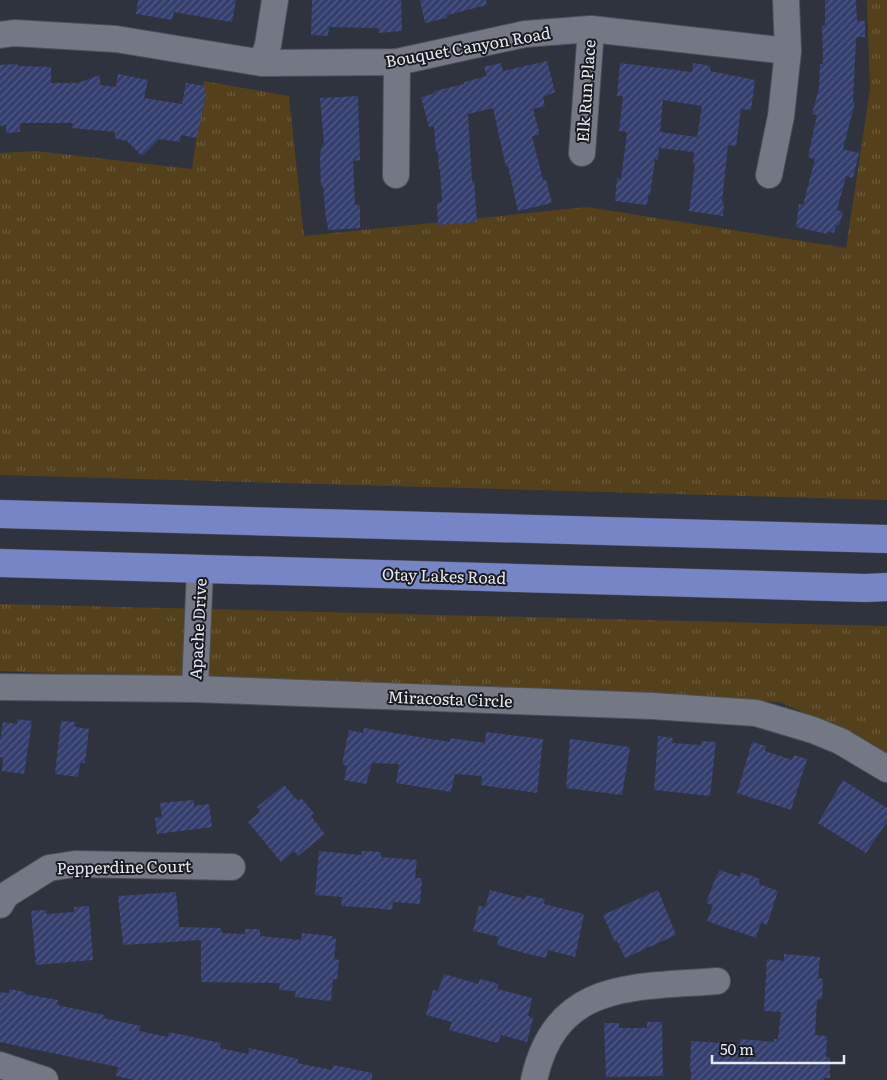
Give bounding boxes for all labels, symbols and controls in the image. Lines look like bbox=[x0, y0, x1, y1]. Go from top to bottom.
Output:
street label: Bouquet Canyon Road bbox=[383, 20, 552, 72]
street label: Elk Run Place bbox=[569, 39, 601, 143]
street label: Otay Lakes Road bbox=[381, 561, 507, 589]
street label: Apache Drive bbox=[182, 578, 212, 680]
street label: Miracosta Circle bbox=[387, 684, 513, 712]
street label: Pepperdine Court bbox=[56, 853, 192, 879]
scale bar bbox=[712, 1032, 844, 1064]
text: 50 m bbox=[720, 1037, 754, 1060]

